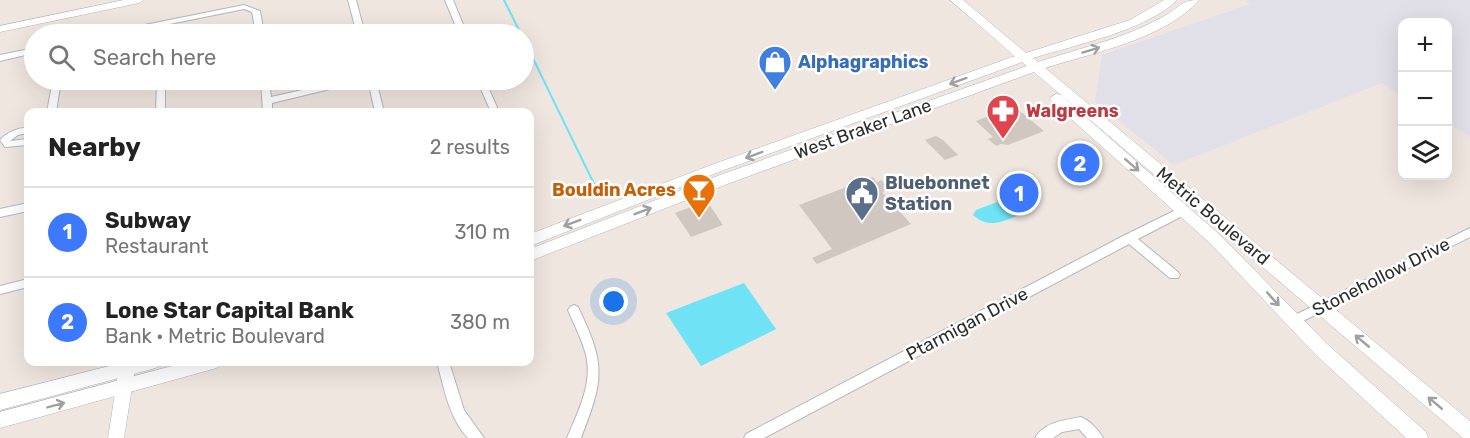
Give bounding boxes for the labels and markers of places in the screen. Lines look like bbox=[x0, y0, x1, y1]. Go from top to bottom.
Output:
shop icon: Alphagraphics bbox=[757, 44, 793, 91]
place label: Alphagraphics bbox=[798, 51, 929, 73]
pharmacy icon: Walgreens bbox=[985, 93, 1021, 140]
place label: Walgreens bbox=[1026, 100, 1119, 122]
pin: 2 bbox=[1060, 140, 1100, 186]
pin: 1 bbox=[1000, 170, 1038, 216]
bar icon: Bouldin Acres bbox=[681, 172, 717, 219]
place label: Bluebonnet Station bbox=[885, 172, 990, 215]
public building icon: Bluebonnet Station bbox=[844, 175, 880, 222]
place label: Bouldin Acres bbox=[552, 179, 676, 201]

